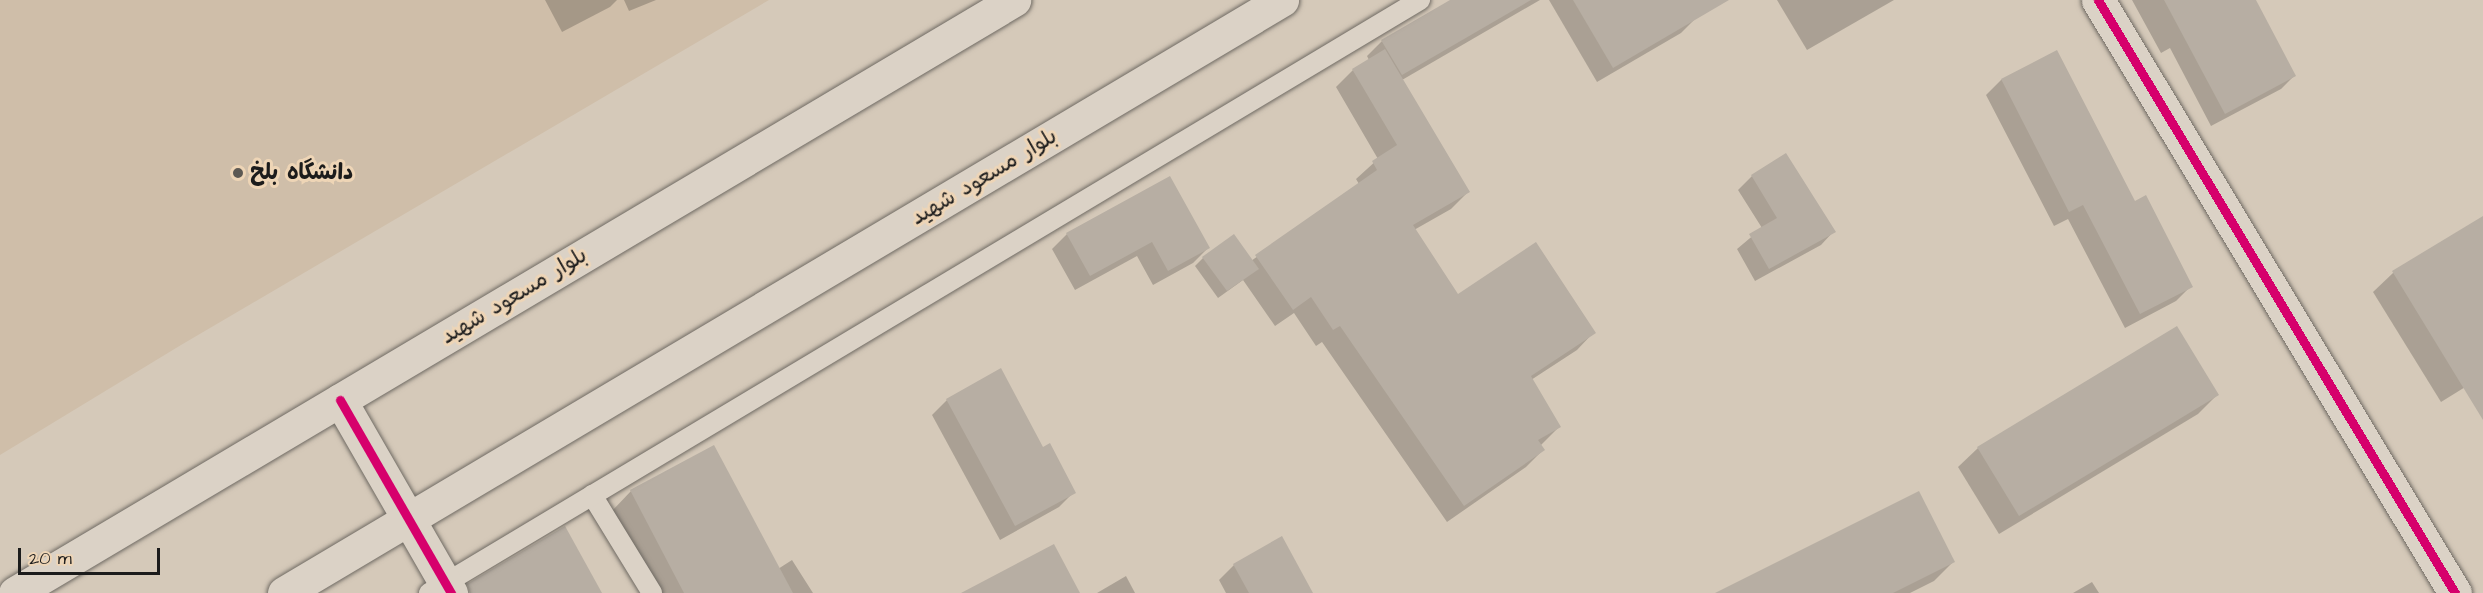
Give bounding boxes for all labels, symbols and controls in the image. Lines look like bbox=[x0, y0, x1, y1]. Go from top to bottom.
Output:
street label: بلوار مسعود شهید bbox=[906, 123, 1062, 231]
place label: دانشگاه بلخ bbox=[250, 160, 353, 186]
marker: دانشگاه بلخ bbox=[231, 166, 245, 180]
street label: بلوار مسعود شهید bbox=[436, 242, 592, 350]
scale bar bbox=[21, 536, 164, 574]
text: 20 m bbox=[29, 546, 72, 571]

